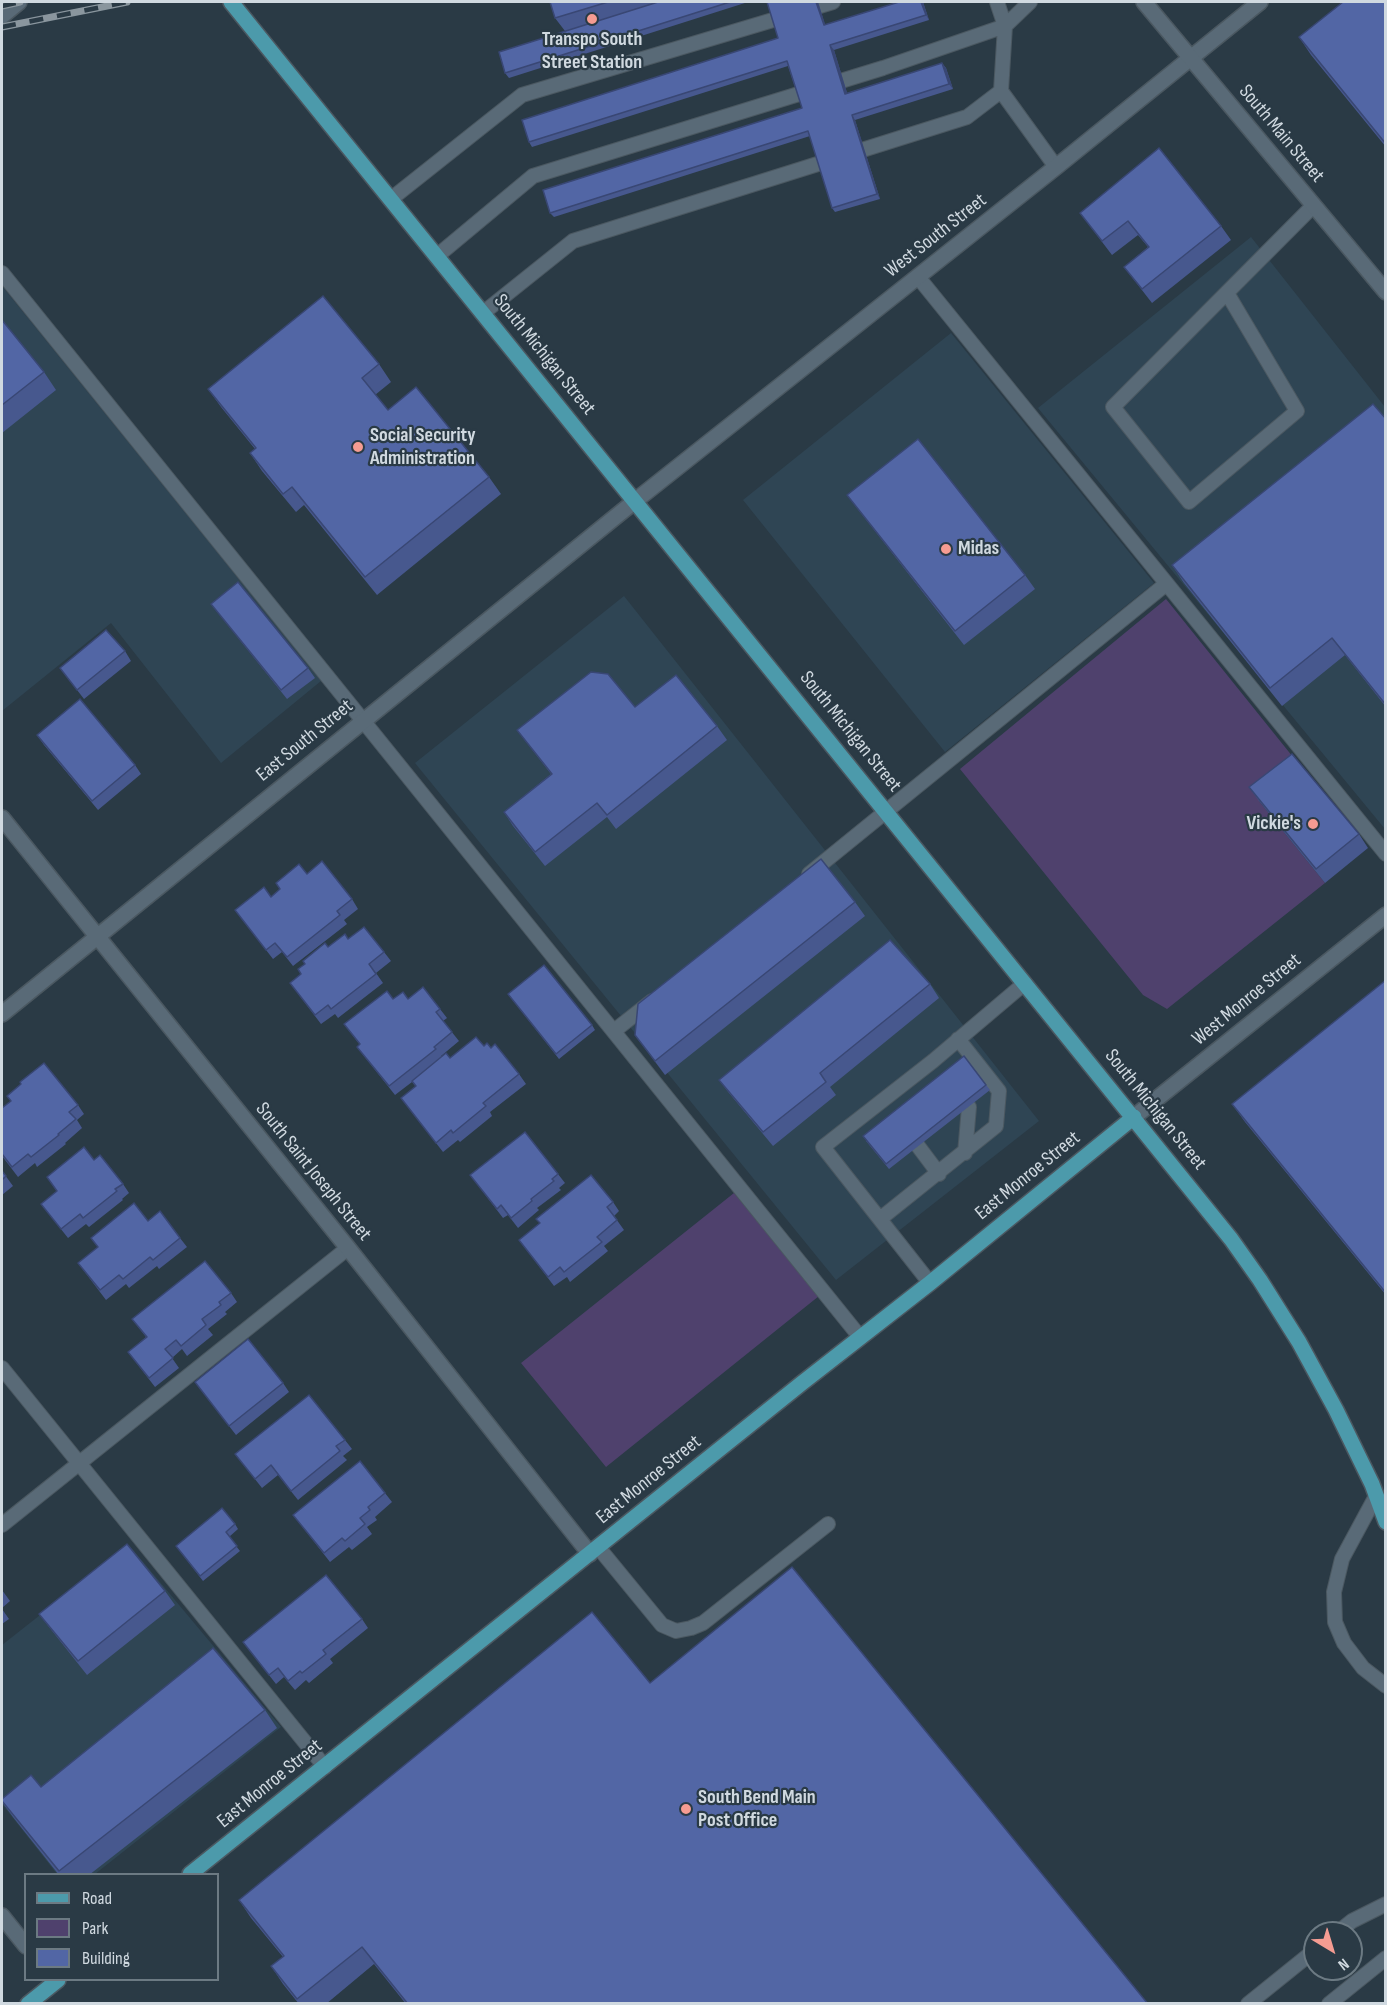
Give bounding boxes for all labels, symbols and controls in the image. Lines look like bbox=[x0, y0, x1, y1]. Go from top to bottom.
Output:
marker: Transpo South Street Station bbox=[585, 12, 599, 26]
place label: Transpo South Street Station bbox=[542, 28, 642, 75]
street label: South Main Street bbox=[1233, 80, 1329, 188]
street label: West South Street bbox=[880, 189, 992, 283]
street label: South Michigan Street bbox=[488, 290, 600, 420]
place label: Social Security Administration bbox=[370, 424, 476, 471]
marker: Social Security Administration bbox=[351, 440, 365, 454]
place label: Midas bbox=[958, 537, 999, 561]
marker: Midas bbox=[939, 542, 953, 556]
street label: South Michigan Street bbox=[794, 667, 906, 797]
street label: East South Street bbox=[252, 695, 358, 787]
place label: Vickie's bbox=[1246, 812, 1301, 836]
marker: Vickie's bbox=[1306, 817, 1320, 831]
street label: West Monroe Street bbox=[1188, 949, 1306, 1051]
street label: South Michigan Street bbox=[1099, 1045, 1211, 1175]
street label: South Saint Joseph Street bbox=[250, 1098, 376, 1246]
street label: East Monroe Street bbox=[971, 1126, 1085, 1226]
street label: East Monroe Street bbox=[592, 1430, 706, 1530]
street label: East Monroe Street bbox=[213, 1734, 327, 1834]
place label: South Bend Main Post Office bbox=[698, 1786, 816, 1833]
marker: South Bend Main Post Office bbox=[679, 1802, 693, 1816]
legend bbox=[24, 1873, 219, 1981]
text: Road bbox=[82, 1888, 112, 1909]
text: Park bbox=[82, 1918, 108, 1939]
north arrow bbox=[1303, 1921, 1363, 1981]
text: Building bbox=[82, 1948, 130, 1969]
text: N bbox=[1334, 1954, 1352, 1974]

